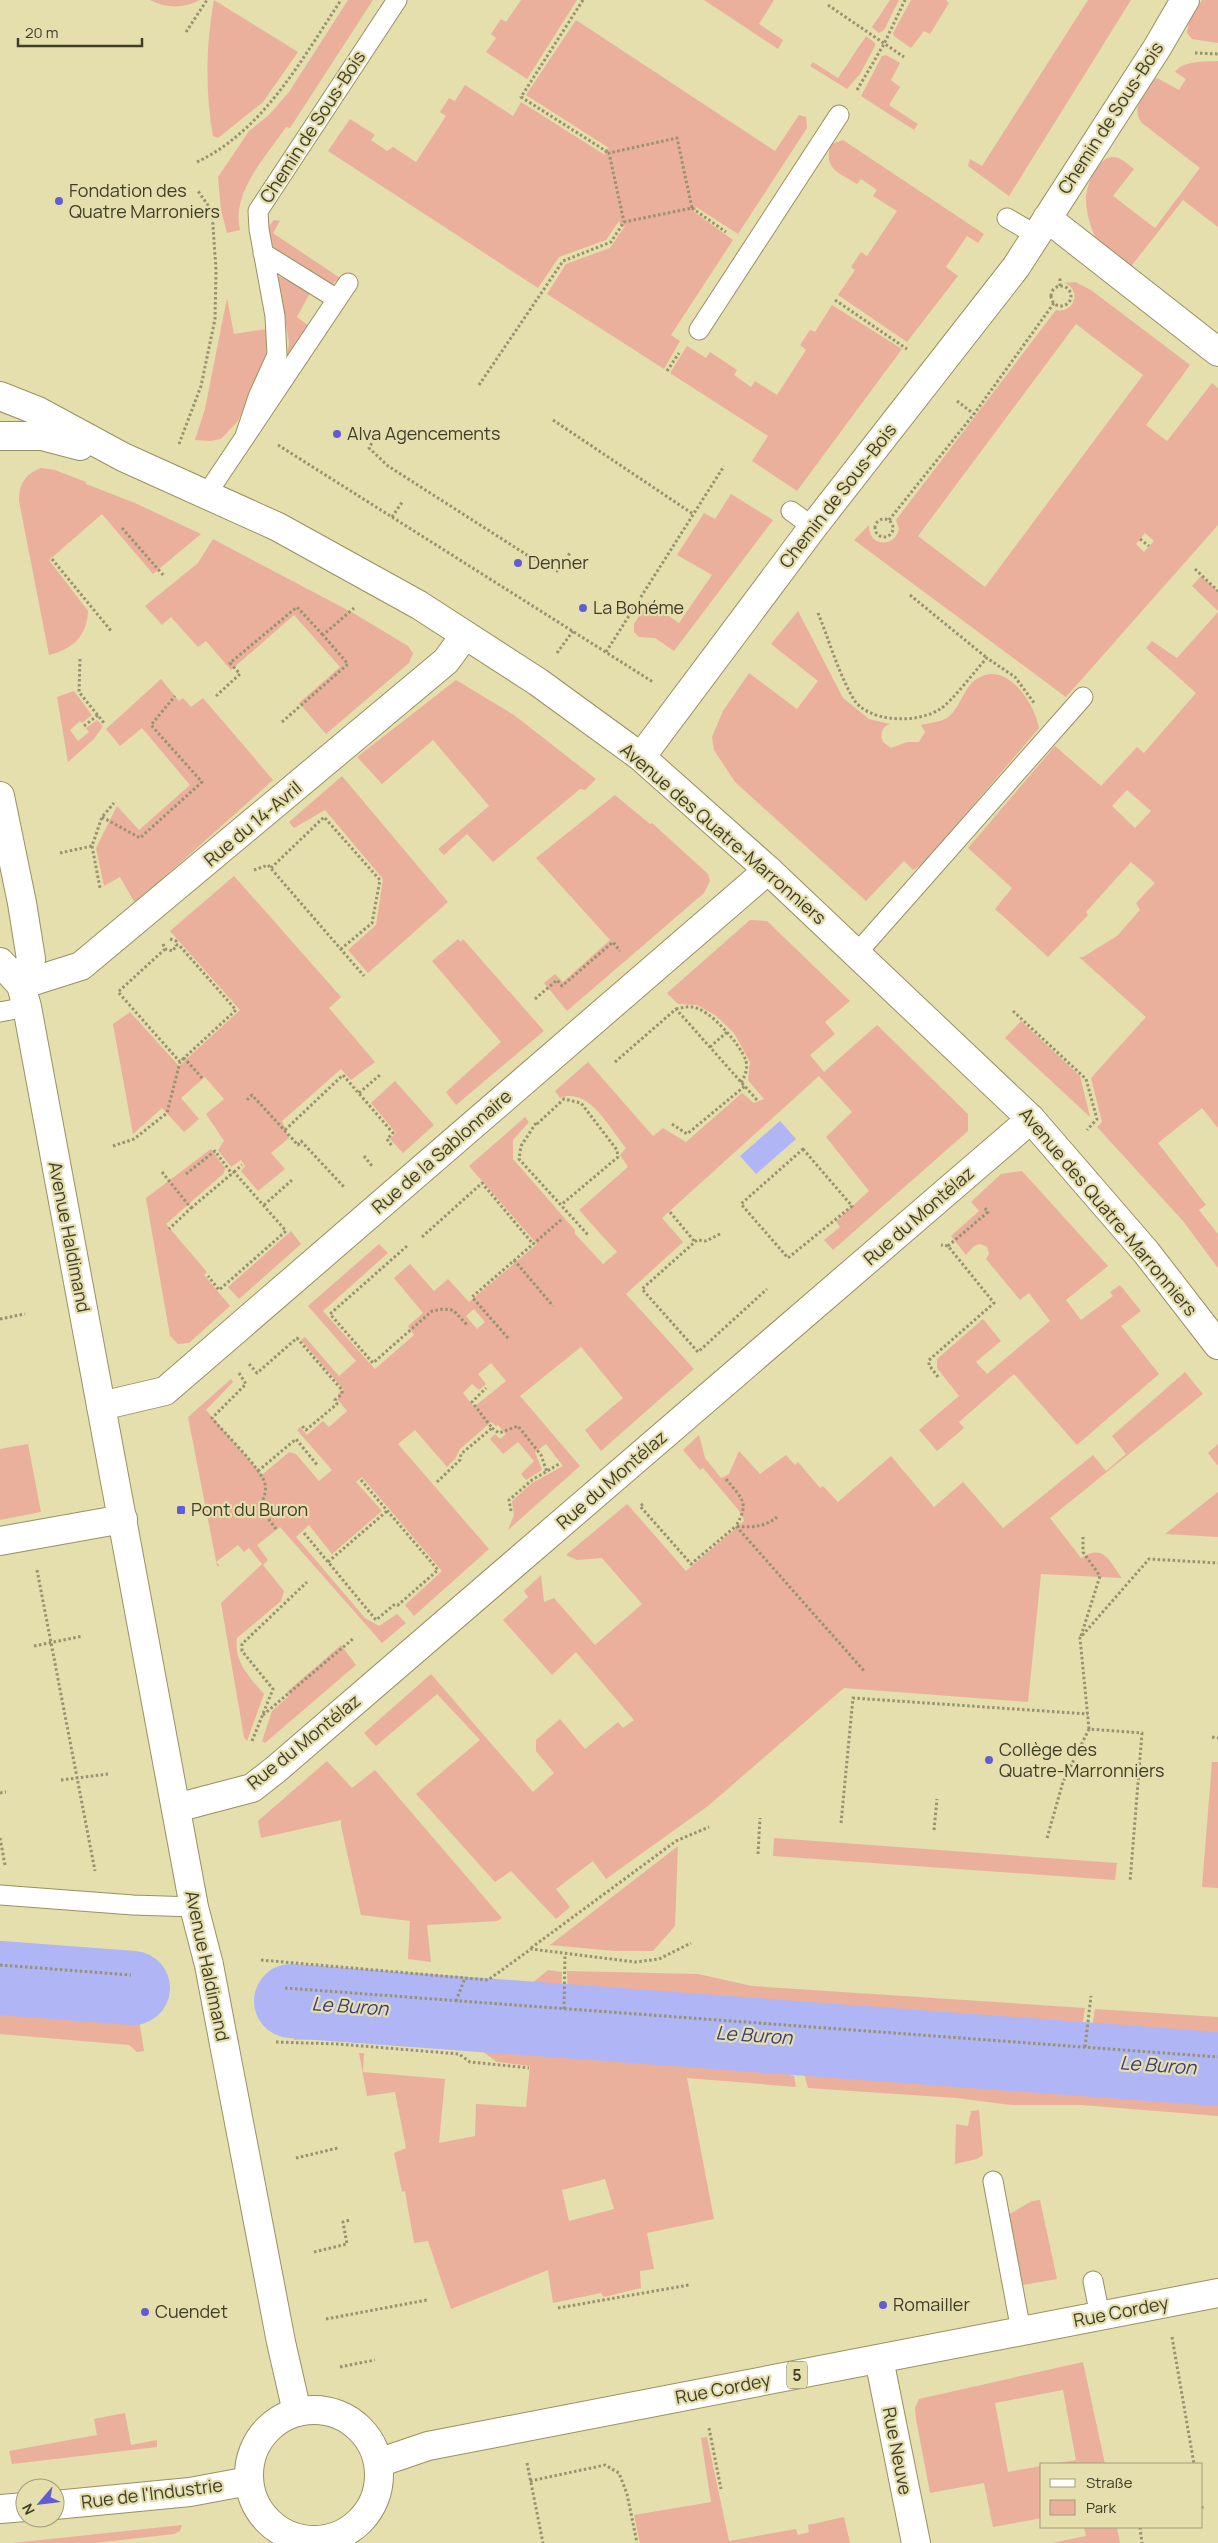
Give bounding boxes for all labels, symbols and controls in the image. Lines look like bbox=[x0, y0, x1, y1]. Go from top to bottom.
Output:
scale bar bbox=[18, 15, 141, 47]
text: 20 m bbox=[25, 22, 58, 43]
street label: Chemin de Sous-Bois bbox=[1052, 37, 1168, 198]
street label: Chemin de Sous-Bois bbox=[254, 46, 370, 207]
place label: Fondation des Quatre Marroniers bbox=[69, 178, 220, 223]
marker: Fondation des Quatre Marroniers bbox=[53, 195, 65, 207]
street label: Chemin de Sous-Bois bbox=[773, 418, 901, 573]
place label: Alva Agencements bbox=[347, 421, 501, 445]
marker: Alva Agencements bbox=[331, 428, 343, 440]
place label: Denner bbox=[528, 550, 589, 574]
marker: Denner bbox=[512, 557, 524, 569]
place label: La Bohéme bbox=[593, 595, 684, 619]
marker: La Bohéme bbox=[577, 602, 589, 614]
street label: Avenue des Quatre-Marronniers bbox=[616, 737, 832, 929]
street label: Rue du 14-Avril bbox=[198, 775, 306, 871]
street label: Rue de la Sablonnaire bbox=[366, 1084, 516, 1219]
street label: Avenue des Quatre-Marronniers bbox=[1014, 1102, 1203, 1321]
street label: Avenue Haldimand bbox=[44, 1159, 96, 1314]
street label: Rue du Montélaz bbox=[858, 1161, 979, 1270]
street label: Rue du Montélaz bbox=[551, 1425, 672, 1534]
place label: Pont du Buron bbox=[191, 1497, 308, 1521]
marker: Pont du Buron bbox=[175, 1504, 187, 1516]
street label: Rue du Montélaz bbox=[242, 1688, 365, 1794]
place label: Collège des Quatre-Marronniers bbox=[999, 1737, 1165, 1782]
marker: Collège des Quatre-Marronniers bbox=[983, 1754, 995, 1766]
street label: Avenue Haldimand bbox=[180, 1888, 236, 2043]
water label: Le Buron bbox=[311, 1990, 390, 2022]
water label: Le Buron bbox=[715, 2019, 794, 2051]
water label: Le Buron bbox=[1119, 2049, 1198, 2081]
street label: Rue Cordey bbox=[1071, 2290, 1171, 2332]
place label: Romailler bbox=[893, 2292, 970, 2316]
place label: Cuendet bbox=[155, 2299, 228, 2323]
marker: Romailler bbox=[877, 2299, 889, 2311]
marker: Cuendet bbox=[139, 2306, 151, 2318]
road number: 5 bbox=[787, 2362, 807, 2388]
street label: Rue Cordey bbox=[673, 2367, 773, 2409]
street label: Rue Neuve bbox=[878, 2405, 918, 2497]
legend bbox=[1040, 2463, 1203, 2528]
street label: Rue de l'Industrie bbox=[80, 2472, 224, 2514]
text: Straße bbox=[1086, 2472, 1133, 2493]
north arrow bbox=[15, 2478, 65, 2528]
text: Park bbox=[1086, 2497, 1116, 2518]
text: N bbox=[17, 2500, 39, 2518]

